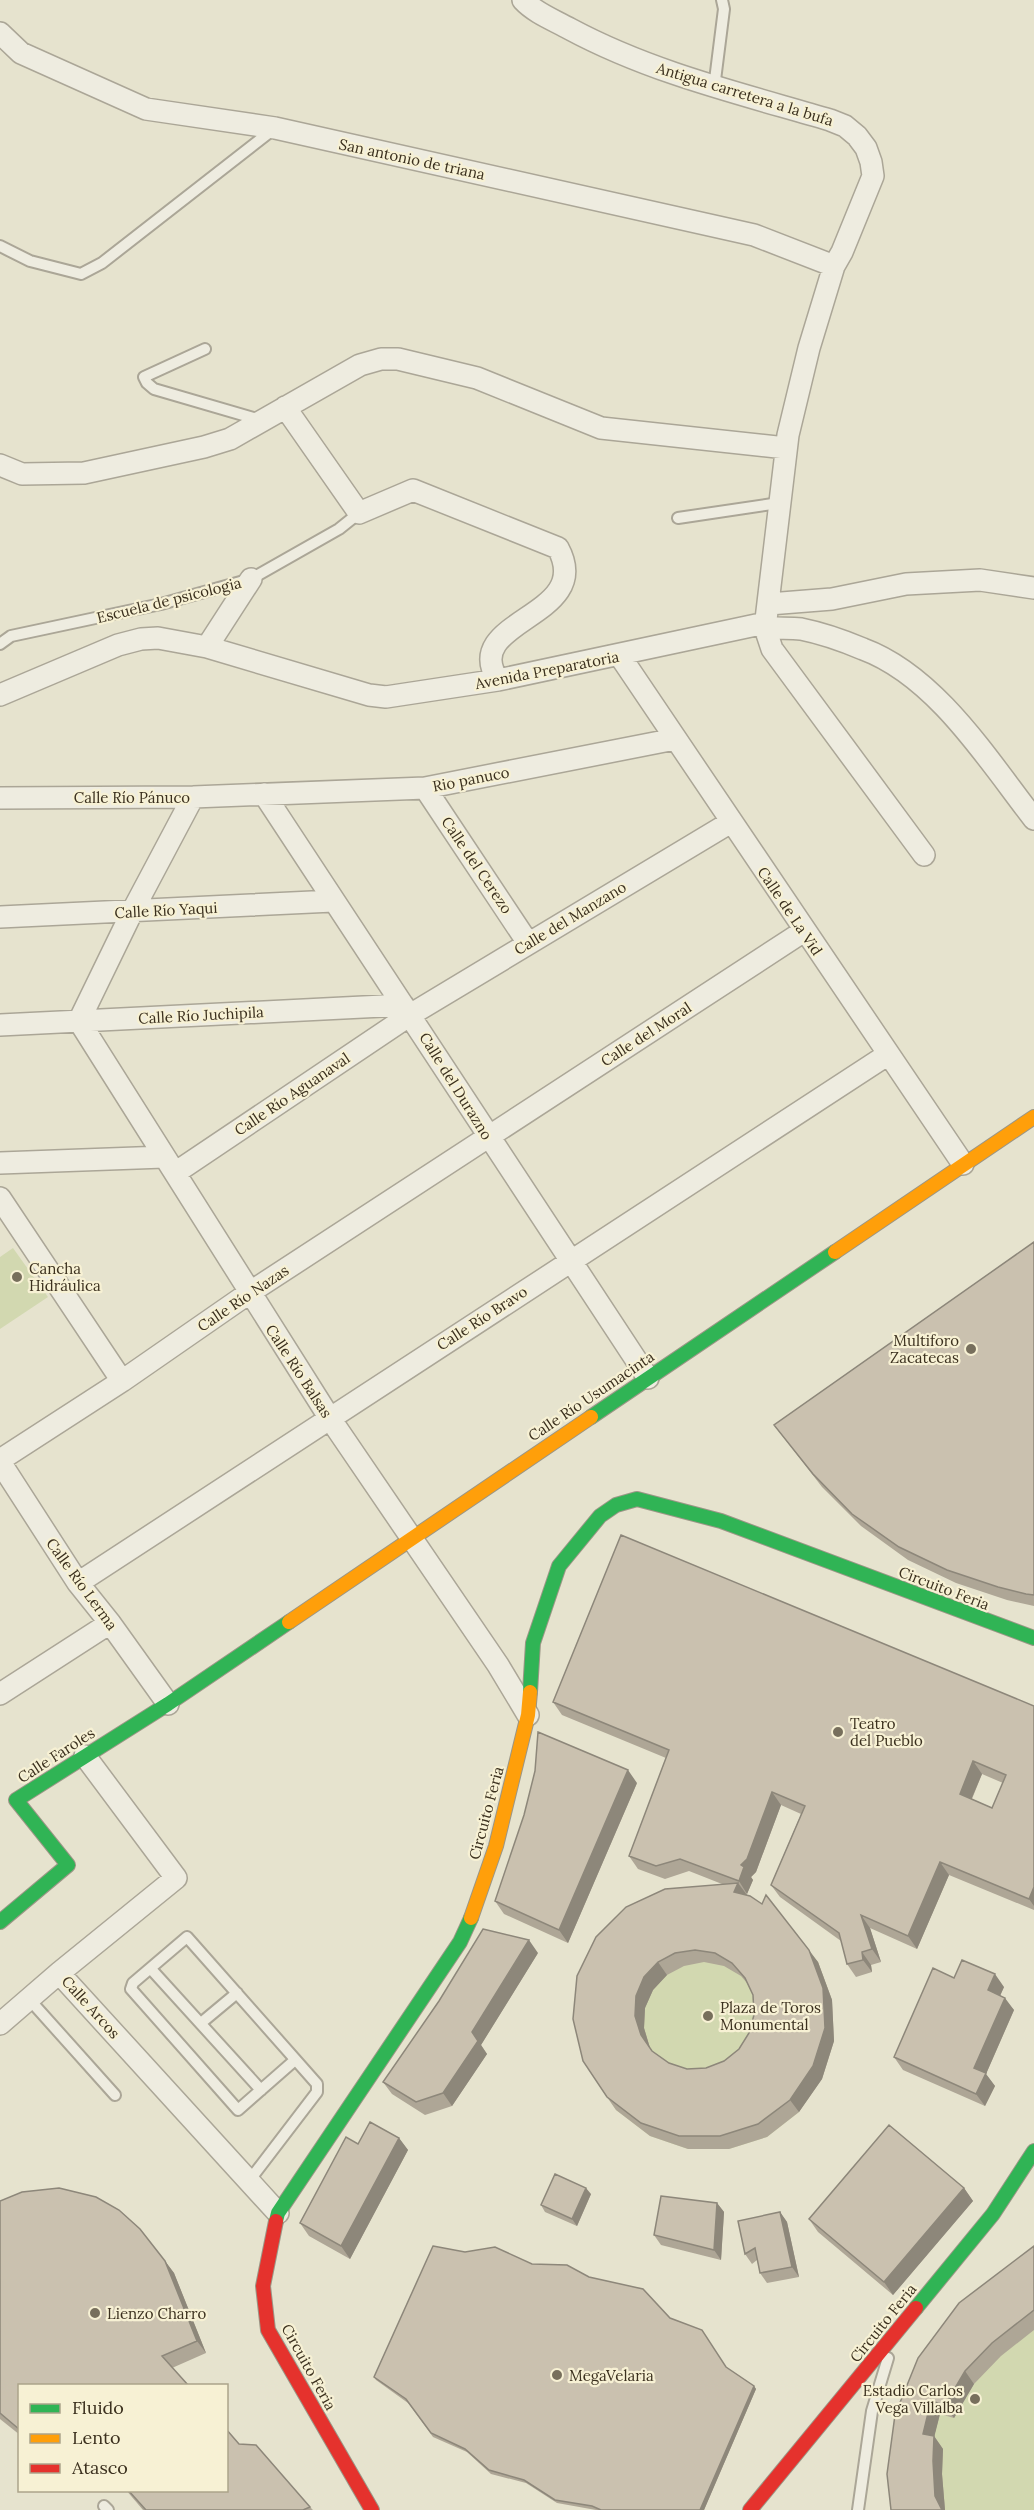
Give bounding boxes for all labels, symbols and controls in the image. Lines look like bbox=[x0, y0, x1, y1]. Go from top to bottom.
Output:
street label: Antigua carretera a la bufa bbox=[653, 58, 836, 130]
street label: San antonio de triana bbox=[337, 134, 487, 184]
street label: Escuela de psicologia bbox=[95, 573, 244, 627]
street label: Avenida Preparatoria bbox=[473, 647, 621, 693]
street label: Rio panuco bbox=[431, 762, 511, 796]
street label: Calle Río Pánuco bbox=[74, 788, 190, 807]
street label: Calle del Cerezo bbox=[438, 813, 517, 917]
street label: Calle de La Vid bbox=[753, 863, 827, 959]
street label: Calle del Manzano bbox=[510, 877, 630, 959]
street label: Calle Río Yaqui bbox=[114, 898, 218, 922]
street label: Calle del Moral bbox=[597, 998, 695, 1070]
street label: Calle Río Juchipila bbox=[138, 1002, 264, 1028]
street label: Calle del Durazno bbox=[415, 1029, 497, 1144]
street label: Calle Río Aguanaval bbox=[231, 1048, 353, 1140]
place label: Cancha Hidráulica bbox=[29, 1259, 101, 1295]
street label: Calle Río Nazas bbox=[194, 1260, 292, 1336]
marker: Cancha Hidráulica bbox=[10, 1270, 24, 1284]
street label: Calle Río Bravo bbox=[433, 1282, 531, 1354]
street label: Calle Río Balsas bbox=[262, 1321, 336, 1421]
place label: Multiforo Zacatecas bbox=[890, 1331, 959, 1367]
marker: Multiforo Zacatecas bbox=[964, 1342, 978, 1356]
street label: Calle Río Usumacinta bbox=[524, 1347, 658, 1445]
street label: Calle Río Lerma bbox=[42, 1534, 122, 1634]
street label: Circuito Feria bbox=[896, 1562, 992, 1614]
place label: Teatro del Pueblo bbox=[850, 1714, 923, 1750]
street label: Calle Faroles bbox=[14, 1723, 98, 1787]
marker: Teatro del Pueblo bbox=[831, 1725, 845, 1739]
street label: Circuito Feria bbox=[464, 1764, 508, 1862]
street label: Calle Arcos bbox=[58, 1972, 124, 2042]
place label: Plaza de Toros Monumental bbox=[720, 1998, 821, 2034]
marker: Plaza de Toros Monumental bbox=[701, 2009, 715, 2023]
street label: Circuito Feria bbox=[846, 2280, 921, 2366]
place label: Lienzo Charro bbox=[107, 2304, 206, 2323]
marker: Lienzo Charro bbox=[88, 2306, 102, 2320]
street label: Circuito Feria bbox=[278, 2321, 341, 2414]
place label: MegaVelaria bbox=[569, 2366, 654, 2385]
marker: MegaVelaria bbox=[550, 2368, 564, 2382]
place label: Estadio Carlos Vega Villalba bbox=[863, 2381, 963, 2417]
legend bbox=[18, 2384, 228, 2492]
marker: Estadio Carlos Vega Villalba bbox=[968, 2392, 982, 2406]
text: Fluido bbox=[72, 2396, 124, 2419]
text: Lento bbox=[72, 2426, 120, 2449]
text: Atasco bbox=[71, 2456, 128, 2479]

